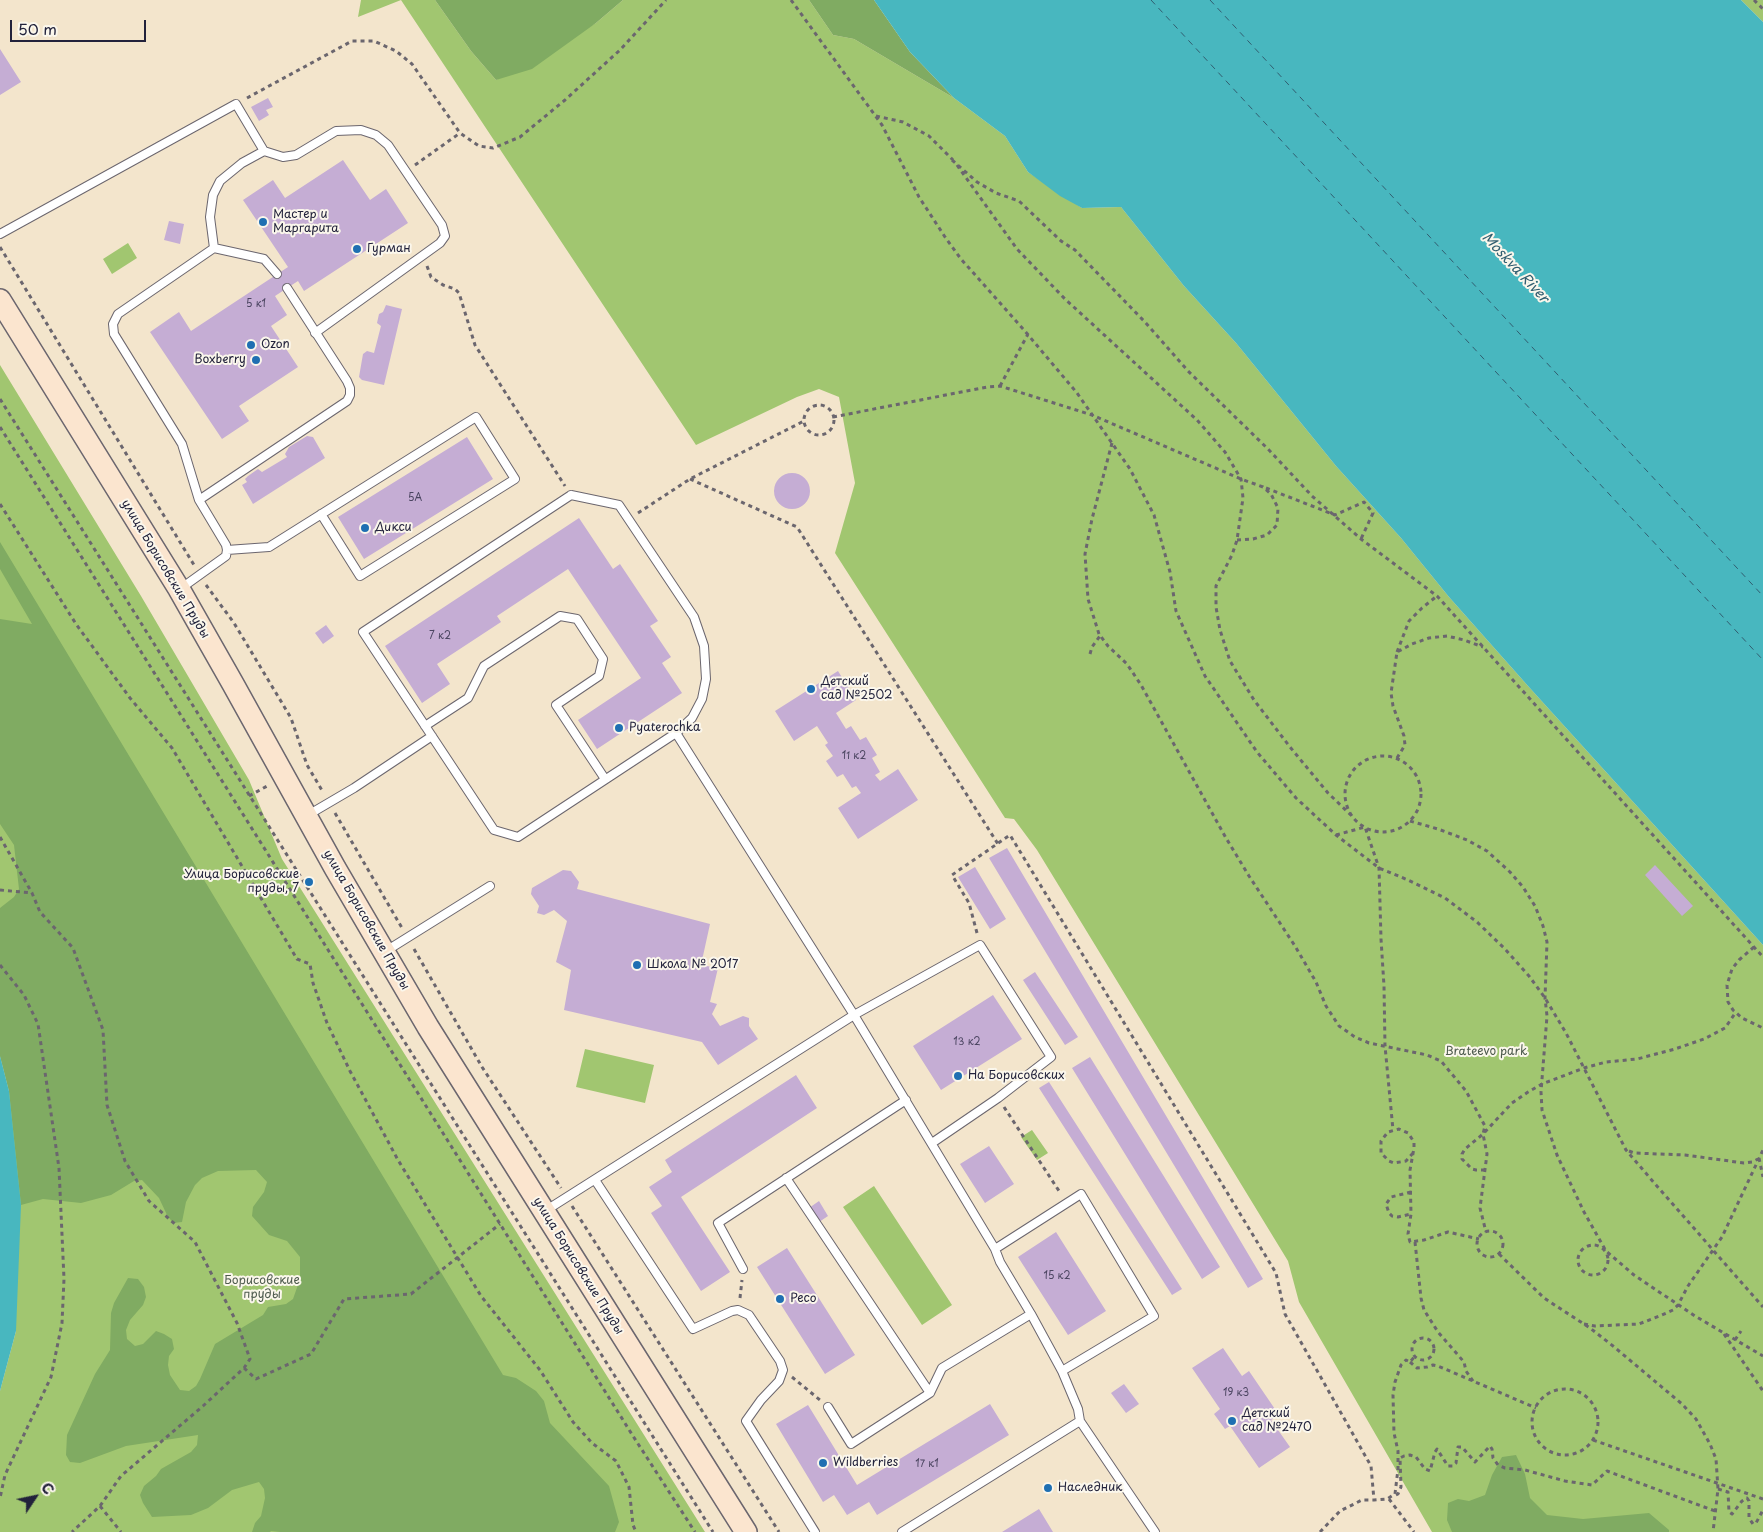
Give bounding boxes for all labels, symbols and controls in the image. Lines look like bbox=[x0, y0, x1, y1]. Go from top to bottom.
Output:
scale bar bbox=[12, 10, 149, 42]
text: 50 m bbox=[18, 17, 57, 40]
place label: Мастер и Маргарита bbox=[273, 208, 339, 236]
marker: Мастер и Маргарита bbox=[257, 216, 269, 228]
water label: Moskva River bbox=[1478, 229, 1552, 307]
place label: Гурман bbox=[367, 242, 411, 256]
marker: Гурман bbox=[351, 243, 363, 255]
house number: 5 к1 bbox=[246, 298, 266, 310]
place label: Ozon bbox=[261, 338, 290, 352]
marker: Ozon bbox=[245, 339, 257, 351]
place label: Boxberry bbox=[194, 353, 246, 367]
marker: Boxberry bbox=[250, 354, 262, 366]
house number: 5А bbox=[408, 492, 422, 504]
street label: улица Борисовские Пруды bbox=[118, 497, 212, 641]
place label: Дикси bbox=[375, 521, 412, 535]
marker: Дикси bbox=[359, 522, 371, 534]
house number: 7 к2 bbox=[429, 630, 451, 642]
place label: Детский сад №2502 bbox=[821, 675, 892, 703]
marker: Детский сад №2502 bbox=[805, 683, 817, 695]
place label: Pyaterochka bbox=[629, 721, 701, 735]
marker: Pyaterochka bbox=[613, 722, 625, 734]
house number: 11 к2 bbox=[842, 750, 866, 762]
street label: улица Борисовские Пруды bbox=[320, 847, 412, 993]
place label: Улица Борисовские пруды, 7 bbox=[184, 868, 299, 896]
marker: Улица Борисовские пруды, 7 bbox=[303, 876, 315, 888]
place label: Школа № 2017 bbox=[647, 958, 738, 972]
marker: Школа № 2017 bbox=[631, 959, 643, 971]
house number: 13 к2 bbox=[953, 1036, 981, 1048]
park label: Brateevo park bbox=[1445, 1045, 1527, 1059]
place label: На Борисовских bbox=[968, 1069, 1065, 1083]
marker: На Борисовских bbox=[952, 1070, 964, 1082]
street label: улица Борисовские Пруды bbox=[530, 1195, 626, 1337]
house number: 15 к2 bbox=[1043, 1270, 1071, 1282]
park label: Борисовские пруды bbox=[224, 1274, 300, 1302]
place label: Ресо bbox=[790, 1292, 816, 1306]
marker: Ресо bbox=[774, 1293, 786, 1305]
house number: 19 к3 bbox=[1223, 1387, 1249, 1399]
place label: Детский сад №2470 bbox=[1242, 1407, 1312, 1435]
marker: Детский сад №2470 bbox=[1226, 1415, 1238, 1427]
place label: Wildberries bbox=[833, 1456, 898, 1470]
marker: Wildberries bbox=[817, 1457, 829, 1469]
house number: 17 к1 bbox=[915, 1458, 939, 1470]
north arrow bbox=[10, 1472, 60, 1522]
text: С bbox=[36, 1478, 59, 1499]
place label: Наследник bbox=[1058, 1481, 1122, 1495]
marker: Наследник bbox=[1042, 1482, 1054, 1494]

